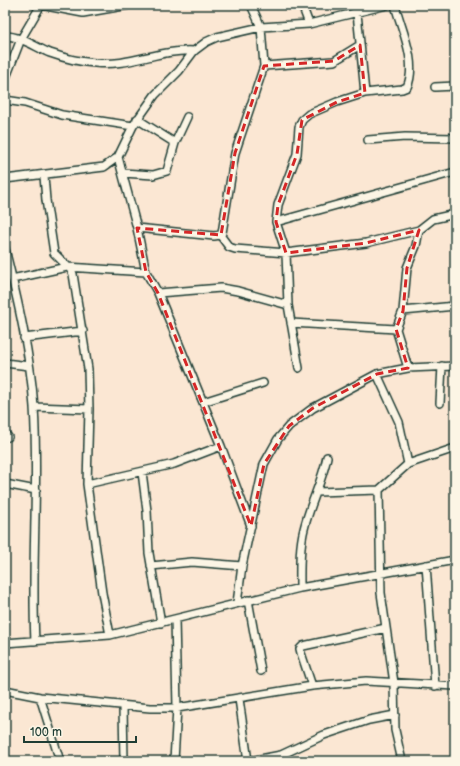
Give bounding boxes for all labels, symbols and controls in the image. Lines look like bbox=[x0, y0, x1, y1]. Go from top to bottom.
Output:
scale bar bbox=[24, 718, 136, 744]
text: 100 m bbox=[30, 725, 62, 740]

